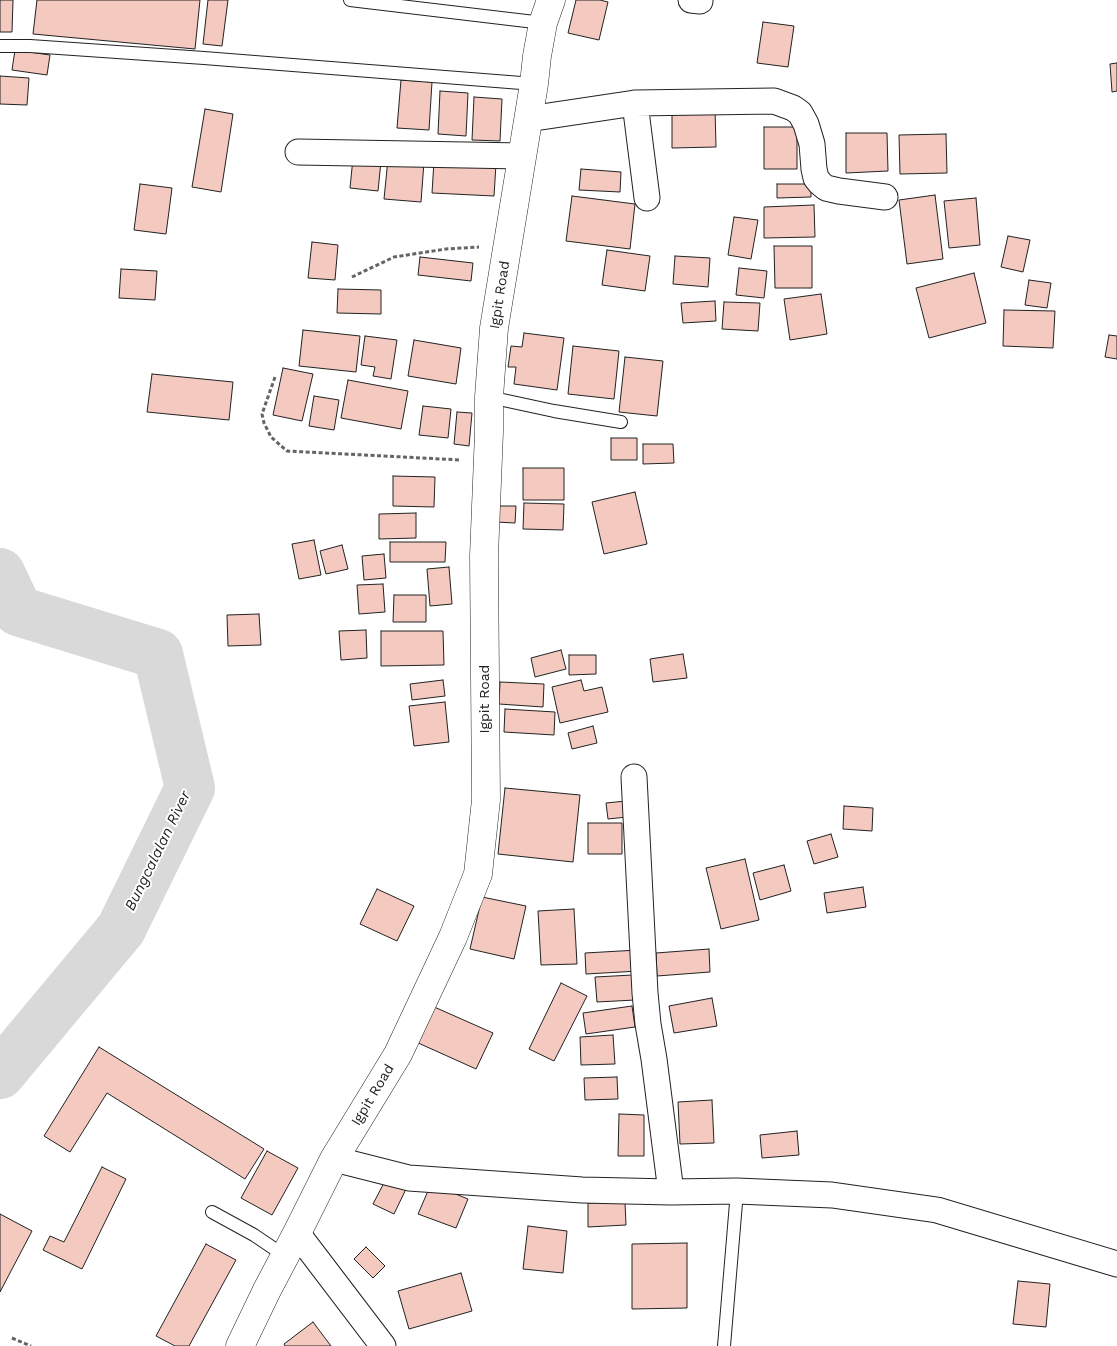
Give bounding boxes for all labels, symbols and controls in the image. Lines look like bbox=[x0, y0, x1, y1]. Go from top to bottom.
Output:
street label: Igpit Road bbox=[486, 260, 514, 330]
street label: Igpit Road bbox=[477, 665, 493, 733]
water label: Bungcalalan River bbox=[121, 788, 195, 914]
street label: Igpit Road bbox=[348, 1061, 398, 1129]

